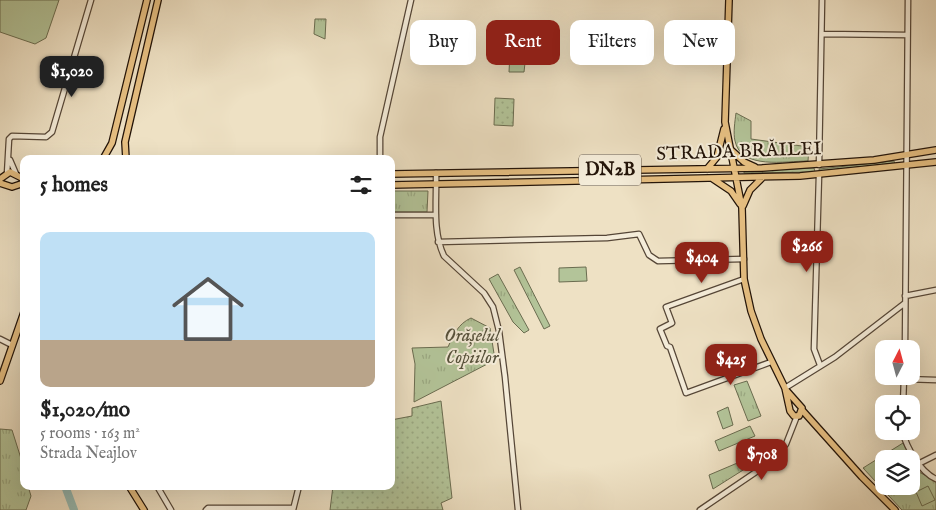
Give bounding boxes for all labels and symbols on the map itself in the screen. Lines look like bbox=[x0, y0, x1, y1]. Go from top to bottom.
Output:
pin: $1,020 bbox=[31, 56, 113, 98]
street label: STRADA BRĂILEI bbox=[656, 136, 822, 167]
road number: DN2B bbox=[579, 154, 641, 186]
pin: $266 bbox=[777, 230, 837, 273]
pin: $404 bbox=[672, 242, 732, 284]
park label: Orășelul Copiilor bbox=[444, 324, 501, 370]
north arrow bbox=[875, 340, 920, 385]
pin: $425 bbox=[701, 344, 761, 386]
pin: $708 bbox=[732, 438, 792, 481]

